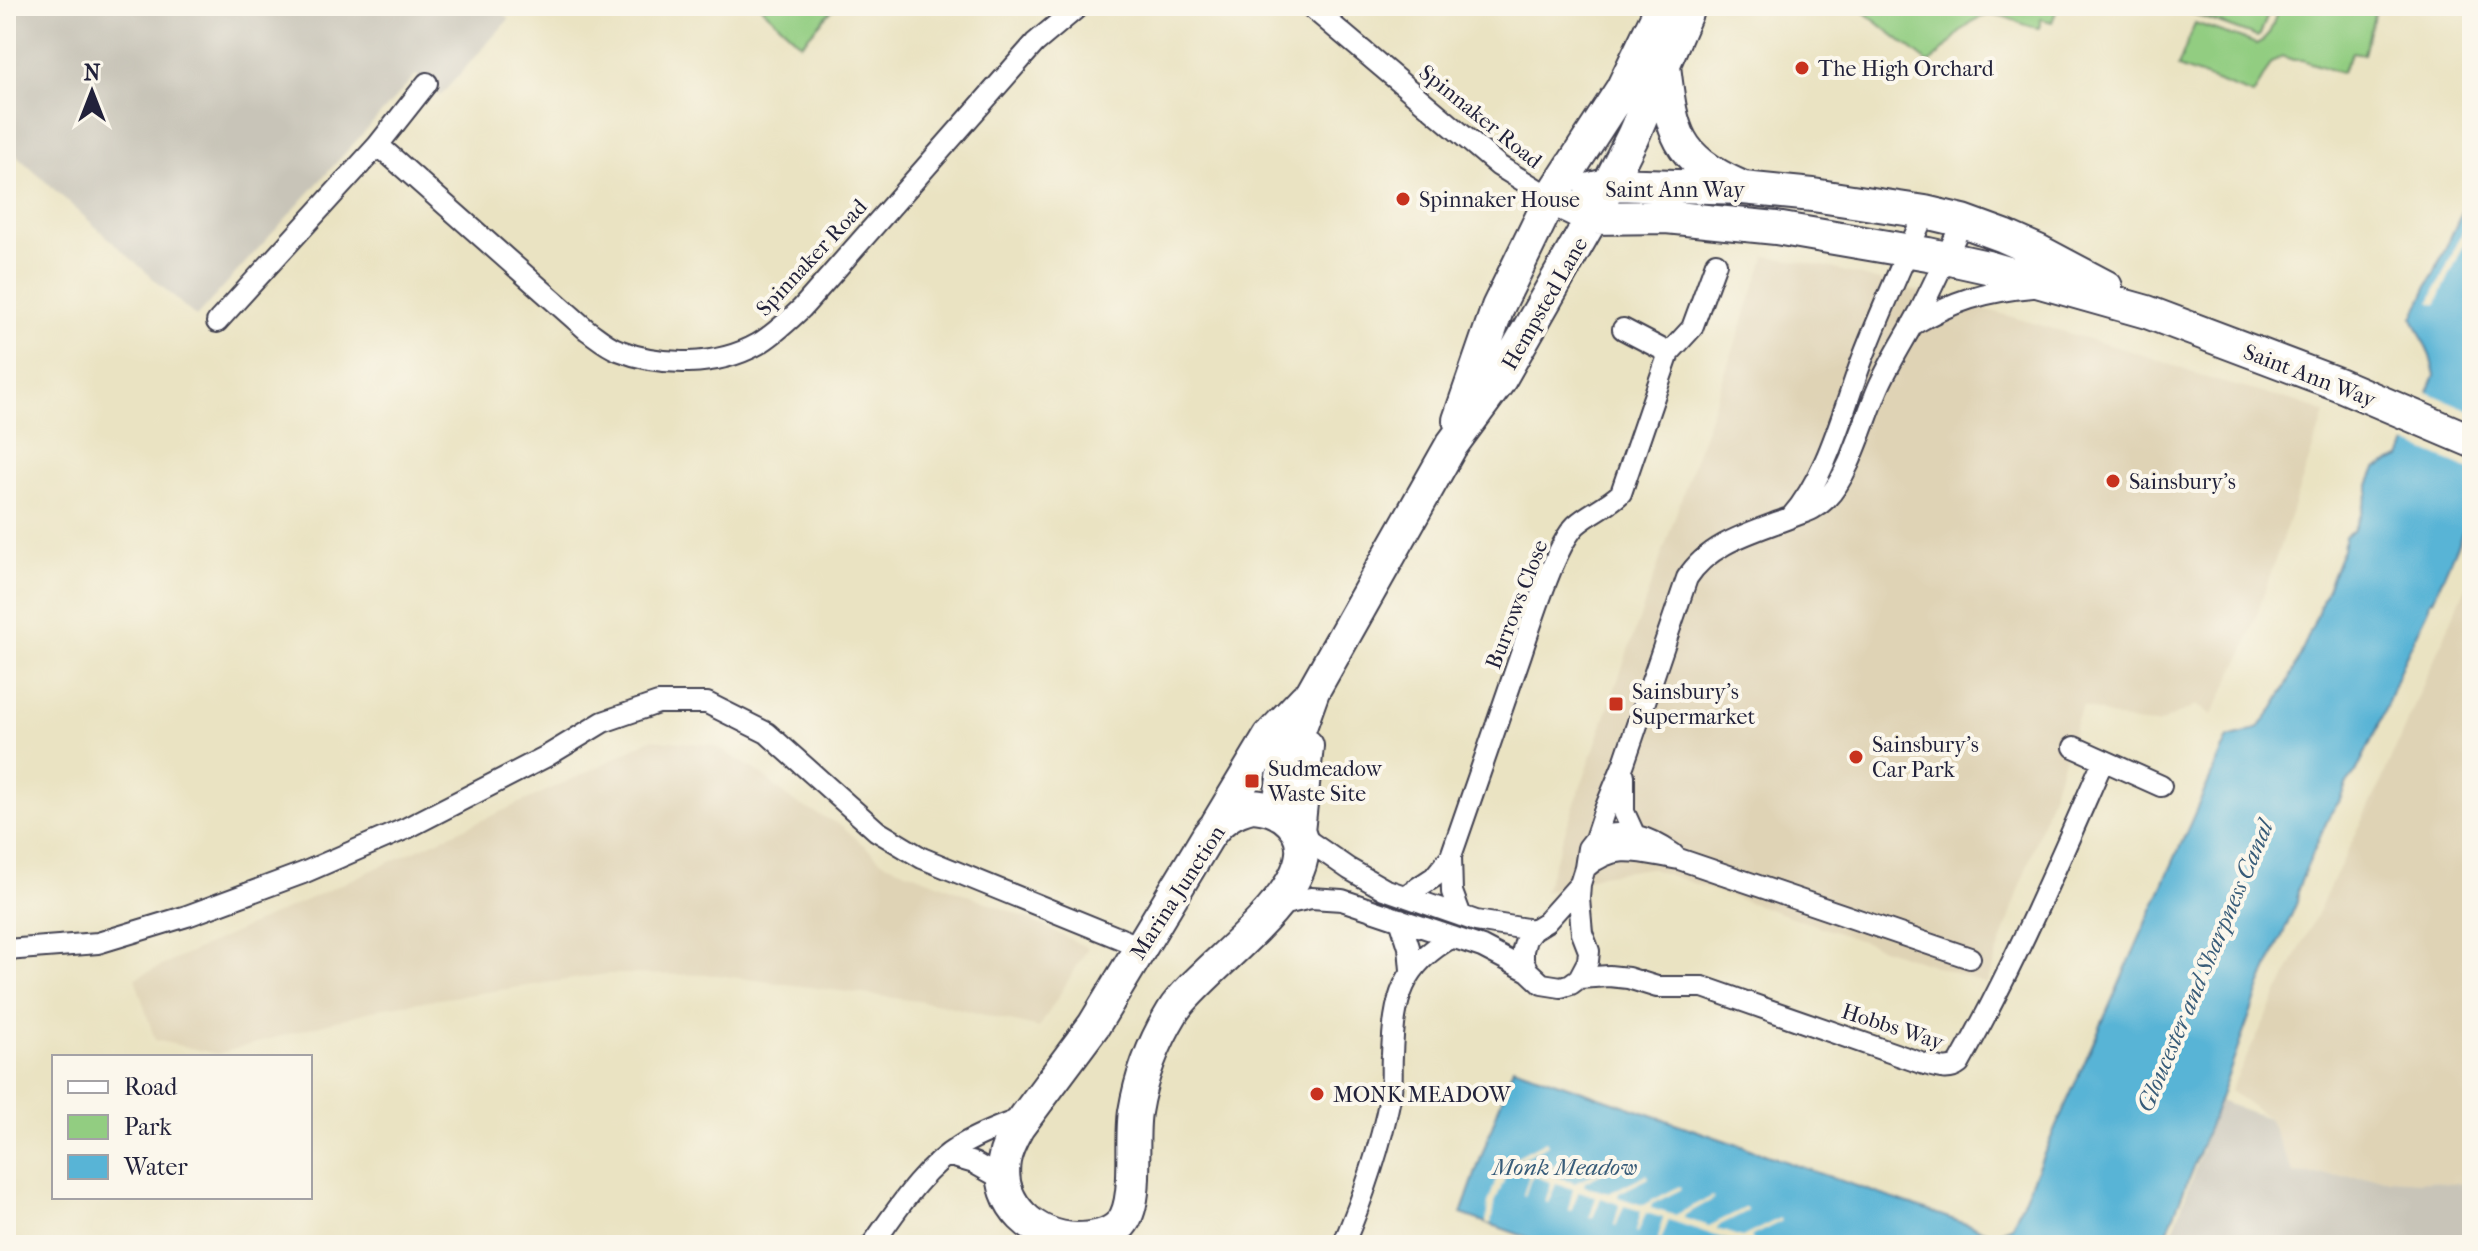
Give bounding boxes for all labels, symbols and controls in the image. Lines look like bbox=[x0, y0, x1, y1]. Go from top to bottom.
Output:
north arrow bbox=[52, 52, 132, 132]
place label: The High Orchard bbox=[1818, 56, 1995, 82]
street label: Spinnaker Road bbox=[1414, 59, 1548, 175]
marker: The High Orchard bbox=[1793, 59, 1811, 77]
text: N bbox=[84, 60, 101, 86]
street label: Saint Ann Way bbox=[1605, 177, 1746, 203]
place label: Spinnaker House bbox=[1419, 187, 1580, 213]
marker: Spinnaker House bbox=[1394, 190, 1412, 208]
street label: Spinnaker Road bbox=[751, 193, 873, 322]
street label: Hempsted Lane bbox=[1496, 232, 1593, 374]
street label: Saint Ann Way bbox=[2240, 339, 2381, 414]
place label: Sainsbury's bbox=[2129, 469, 2236, 495]
marker: Sainsbury's bbox=[2104, 472, 2122, 490]
street label: Burrows Close bbox=[1480, 536, 1554, 673]
place label: Sainsbury's Supermarket bbox=[1632, 679, 1755, 730]
marker: Sainsbury's Supermarket bbox=[1607, 695, 1625, 713]
place label: Sainsbury's Car Park bbox=[1872, 732, 1979, 783]
marker: Sainsbury's Car Park bbox=[1847, 748, 1865, 766]
place label: Sudmeadow Waste Site bbox=[1267, 756, 1383, 807]
marker: Sudmeadow Waste Site bbox=[1243, 772, 1261, 790]
water label: Gloucester and Sharpness Canal bbox=[2131, 813, 2280, 1116]
street label: Marina Junction bbox=[1125, 820, 1231, 964]
street label: Hobbs Way bbox=[1838, 998, 1948, 1056]
legend bbox=[52, 1055, 312, 1199]
text: Road bbox=[124, 1073, 178, 1101]
place label: MONK MEADOW bbox=[1333, 1082, 1512, 1108]
marker: MONK MEADOW bbox=[1308, 1085, 1326, 1103]
text: Park bbox=[124, 1113, 172, 1141]
text: Water bbox=[123, 1153, 188, 1181]
water label: Monk Meadow bbox=[1491, 1153, 1638, 1181]

